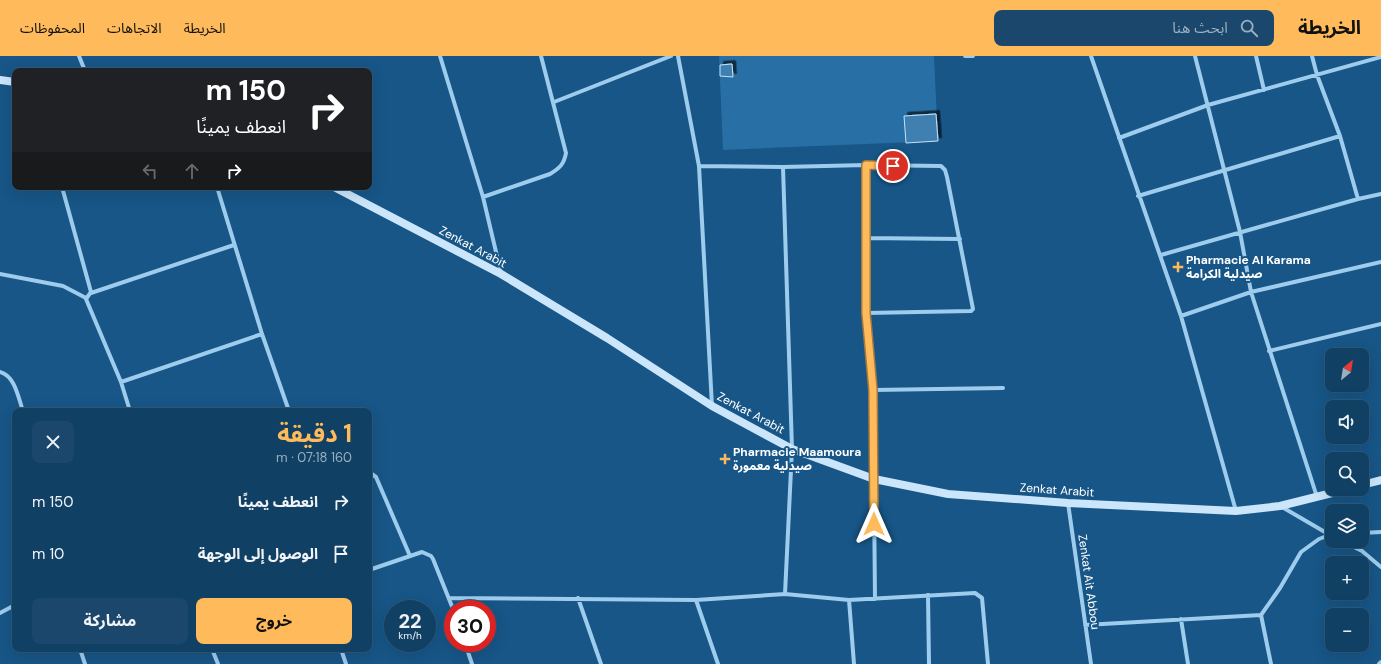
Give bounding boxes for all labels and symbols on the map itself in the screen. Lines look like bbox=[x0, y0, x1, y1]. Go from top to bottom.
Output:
pin bbox=[876, 149, 910, 183]
street label: Zenkat Arabit bbox=[436, 222, 510, 272]
place label: Pharmacie Al Karama صيدلية الكرامة bbox=[1186, 252, 1311, 282]
marker: Pharmacie Al Karama صيدلية الكرامة bbox=[1173, 262, 1183, 272]
north arrow bbox=[1325, 348, 1369, 392]
street label: Zenkat Arabit bbox=[714, 388, 788, 438]
place label: Pharmacie Maamoura صيدلية معمورة bbox=[733, 444, 861, 474]
marker: Pharmacie Maamoura صيدلية معمورة bbox=[720, 454, 730, 464]
street label: Zenkat Arabit bbox=[1019, 479, 1095, 501]
position arrow bbox=[853, 503, 895, 545]
street label: Zenkat Ait Abbou bbox=[1074, 533, 1104, 631]
speed limit sign: 30 bbox=[444, 600, 496, 652]

